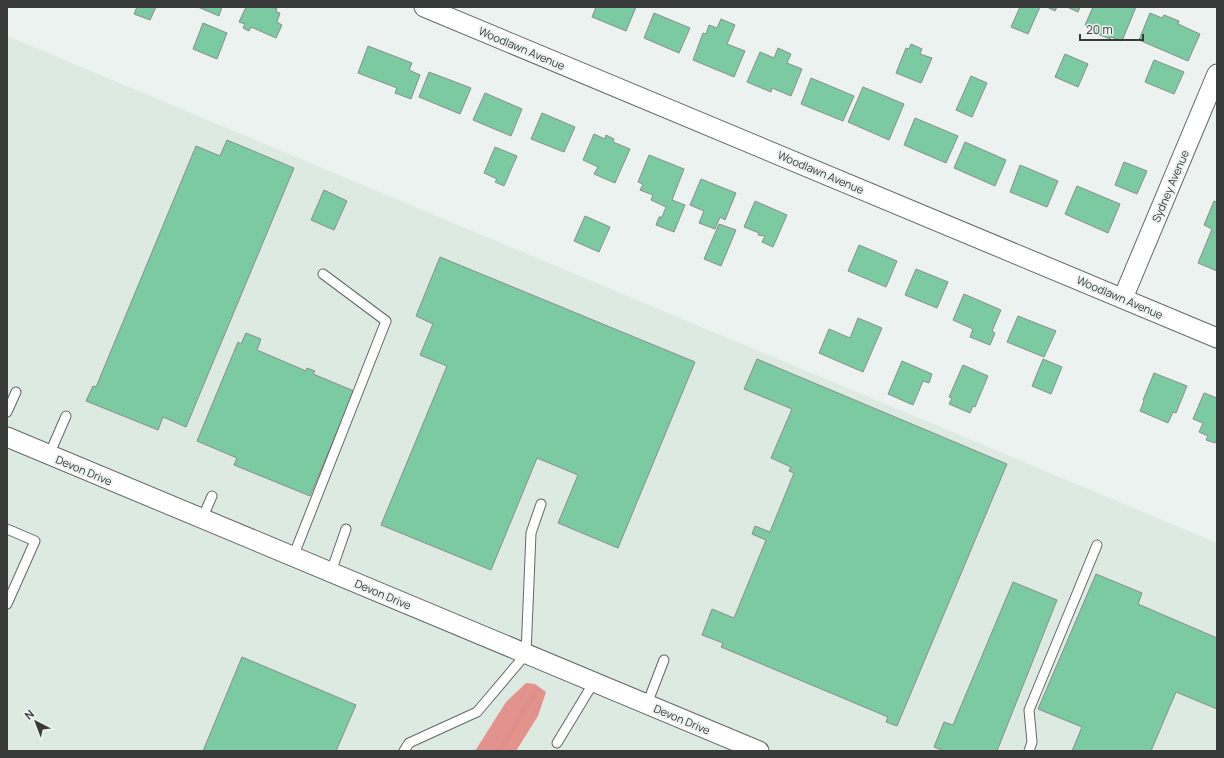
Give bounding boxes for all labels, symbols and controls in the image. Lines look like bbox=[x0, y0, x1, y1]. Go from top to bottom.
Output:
scale bar bbox=[1080, 16, 1143, 42]
text: 20 m bbox=[1086, 21, 1113, 38]
street label: Woodlawn Avenue bbox=[477, 23, 568, 73]
street label: Woodlawn Avenue bbox=[776, 147, 867, 197]
street label: Sydney Avenue bbox=[1148, 147, 1192, 224]
street label: Woodlawn Avenue bbox=[1075, 272, 1166, 322]
street label: Devon Drive bbox=[53, 451, 115, 489]
street label: Devon Drive bbox=[352, 575, 414, 613]
street label: Devon Drive bbox=[651, 700, 713, 738]
north arrow bbox=[16, 702, 56, 742]
text: N bbox=[21, 706, 37, 722]

